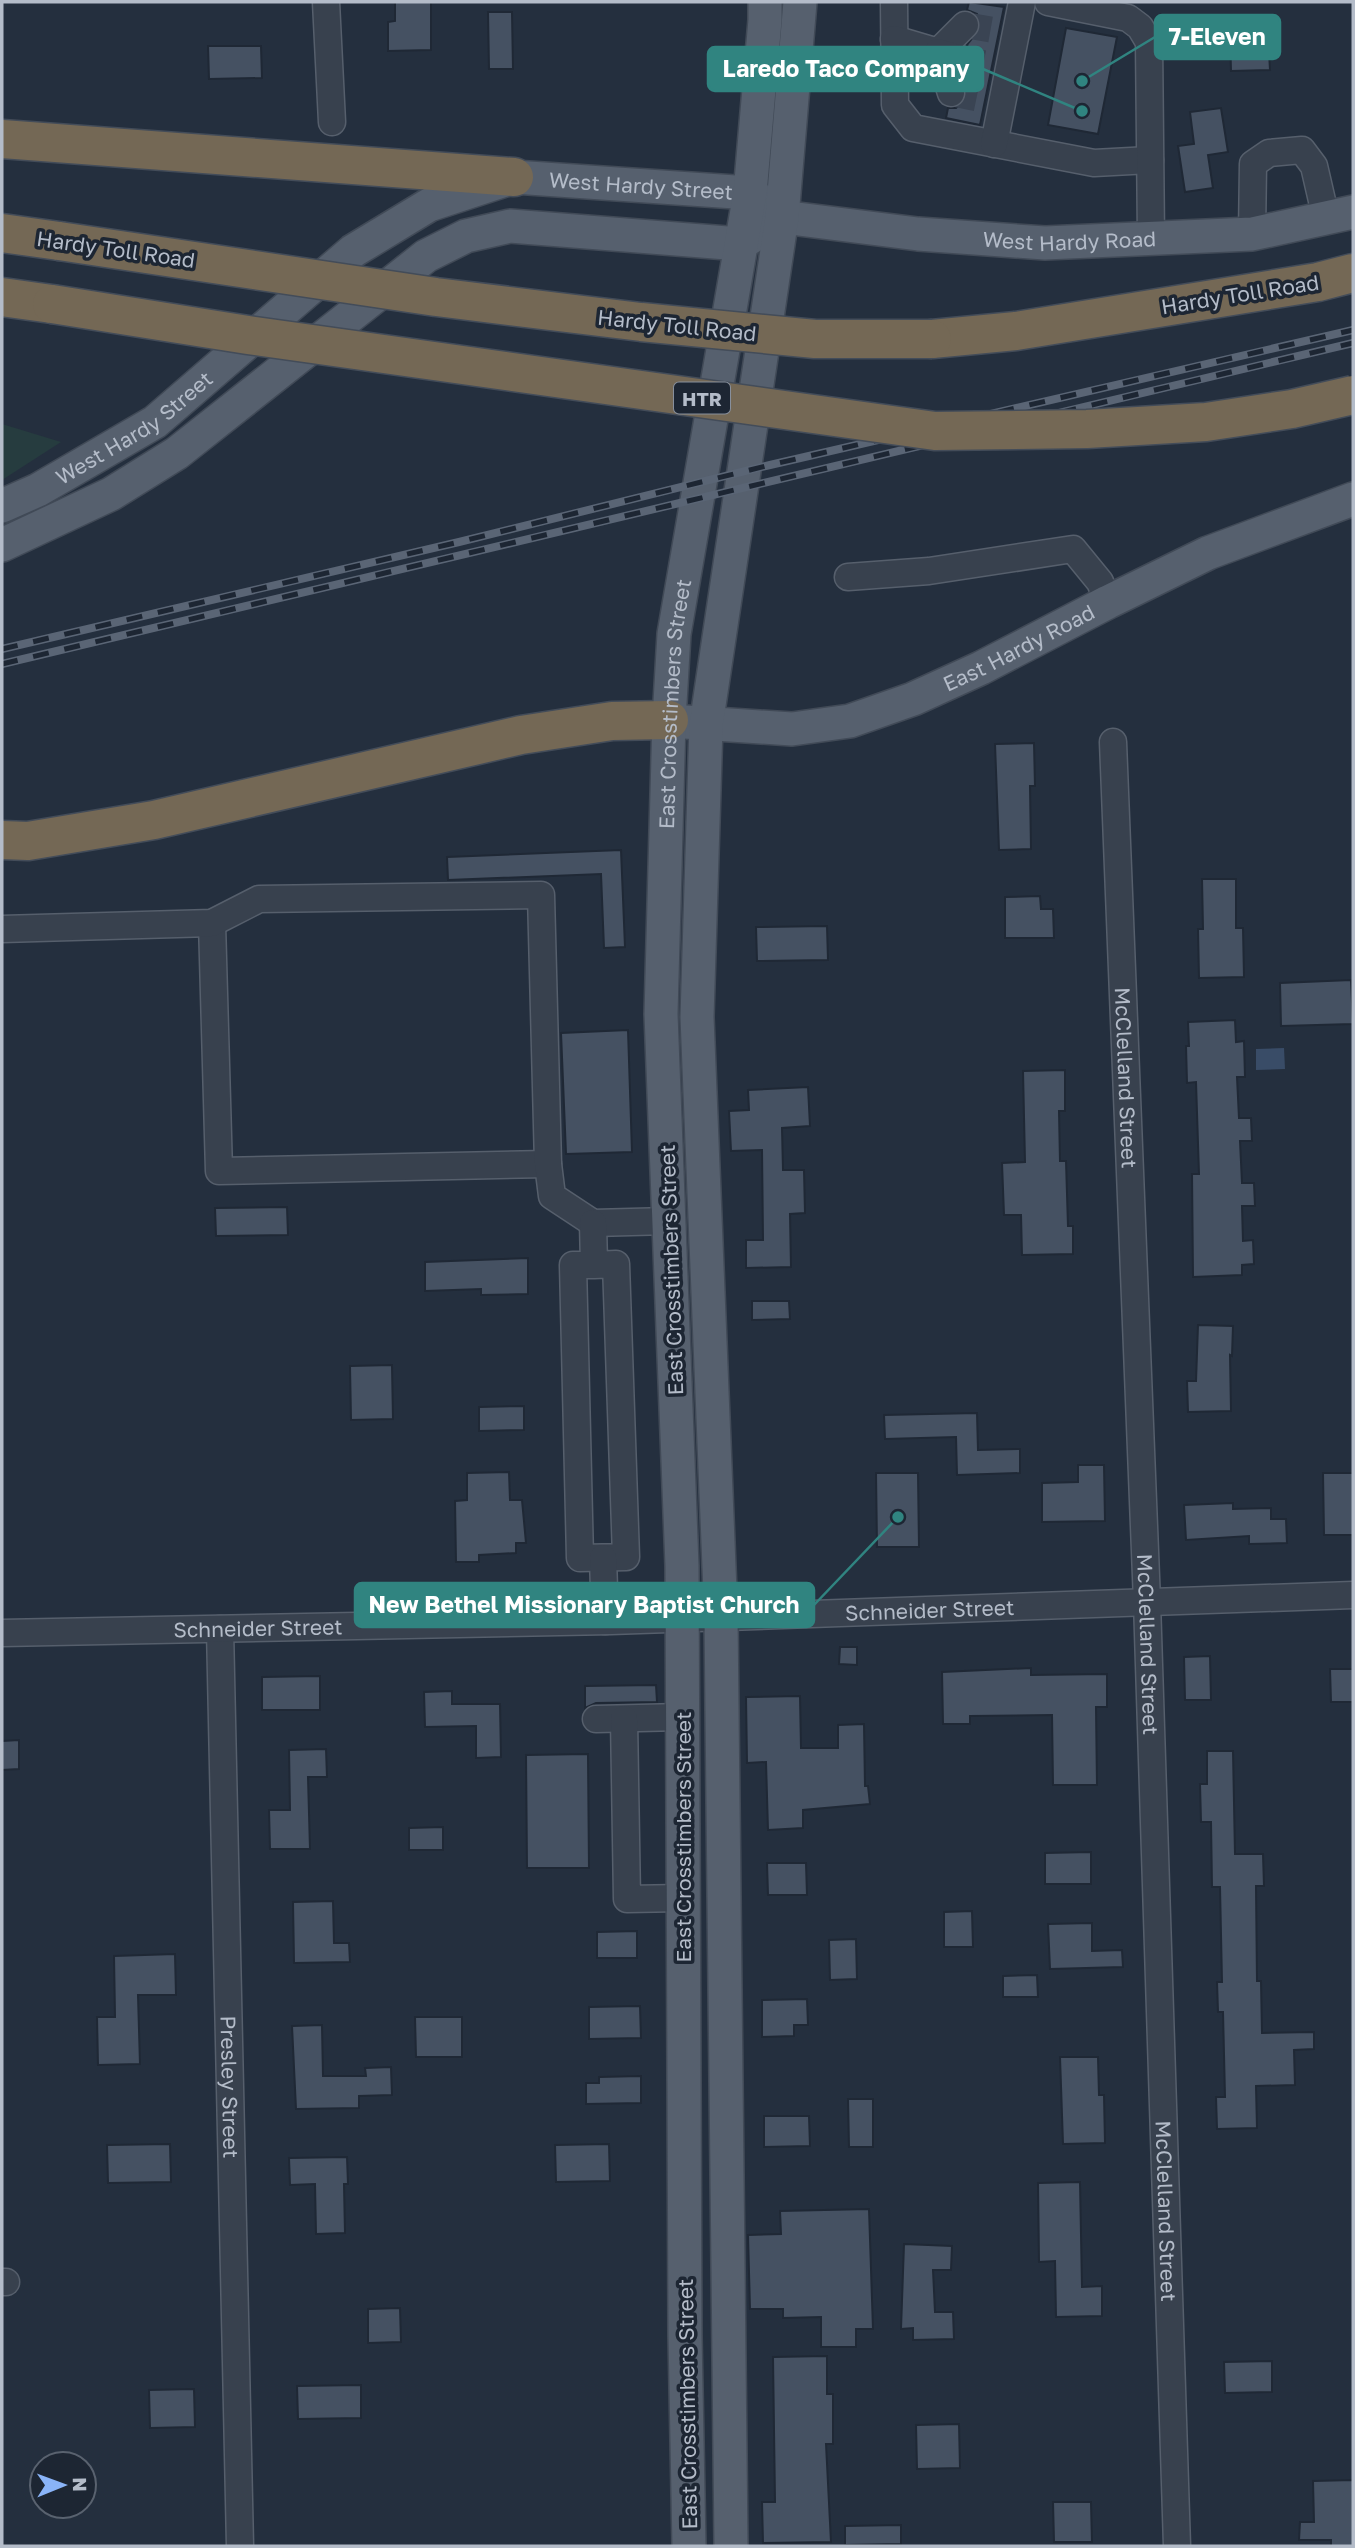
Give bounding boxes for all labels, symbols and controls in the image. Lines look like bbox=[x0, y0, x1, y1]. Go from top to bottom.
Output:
callout: 7-Eleven bbox=[1155, 15, 1280, 59]
text: 7-Eleven bbox=[1168, 22, 1266, 50]
callout: Laredo Taco Company bbox=[708, 47, 983, 91]
text: Laredo Taco Company bbox=[723, 54, 970, 82]
street label: West Hardy Street bbox=[548, 166, 734, 205]
street label: Hardy Toll Road bbox=[35, 225, 197, 273]
street label: West Hardy Road bbox=[982, 225, 1157, 256]
street label: Hardy Toll Road bbox=[1159, 269, 1321, 319]
street label: Hardy Toll Road bbox=[596, 304, 758, 346]
street label: West Hardy Street bbox=[51, 365, 218, 490]
road number: HTR bbox=[674, 382, 730, 414]
street label: East Crosstimbers Street bbox=[653, 577, 696, 829]
street label: East Hardy Road bbox=[939, 598, 1099, 697]
street label: McClelland Street bbox=[1110, 987, 1143, 1169]
street label: East Crosstimbers Street bbox=[654, 1144, 688, 1396]
street label: McClelland Street bbox=[1132, 1553, 1164, 1735]
callout: New Bethel Missionary Baptist Church bbox=[355, 1583, 814, 1627]
text: New Bethel Missionary Baptist Church bbox=[368, 1590, 800, 1618]
street label: Schneider Street bbox=[845, 1594, 1015, 1626]
street label: Schneider Street bbox=[173, 1613, 343, 1643]
street label: East Crosstimbers Street bbox=[670, 1712, 696, 1962]
street label: Presley Street bbox=[215, 2015, 245, 2158]
street label: McClelland Street bbox=[1150, 2120, 1182, 2302]
street label: East Crosstimbers Street bbox=[672, 2278, 702, 2530]
north arrow bbox=[28, 2450, 98, 2520]
text: N bbox=[69, 2477, 92, 2492]

